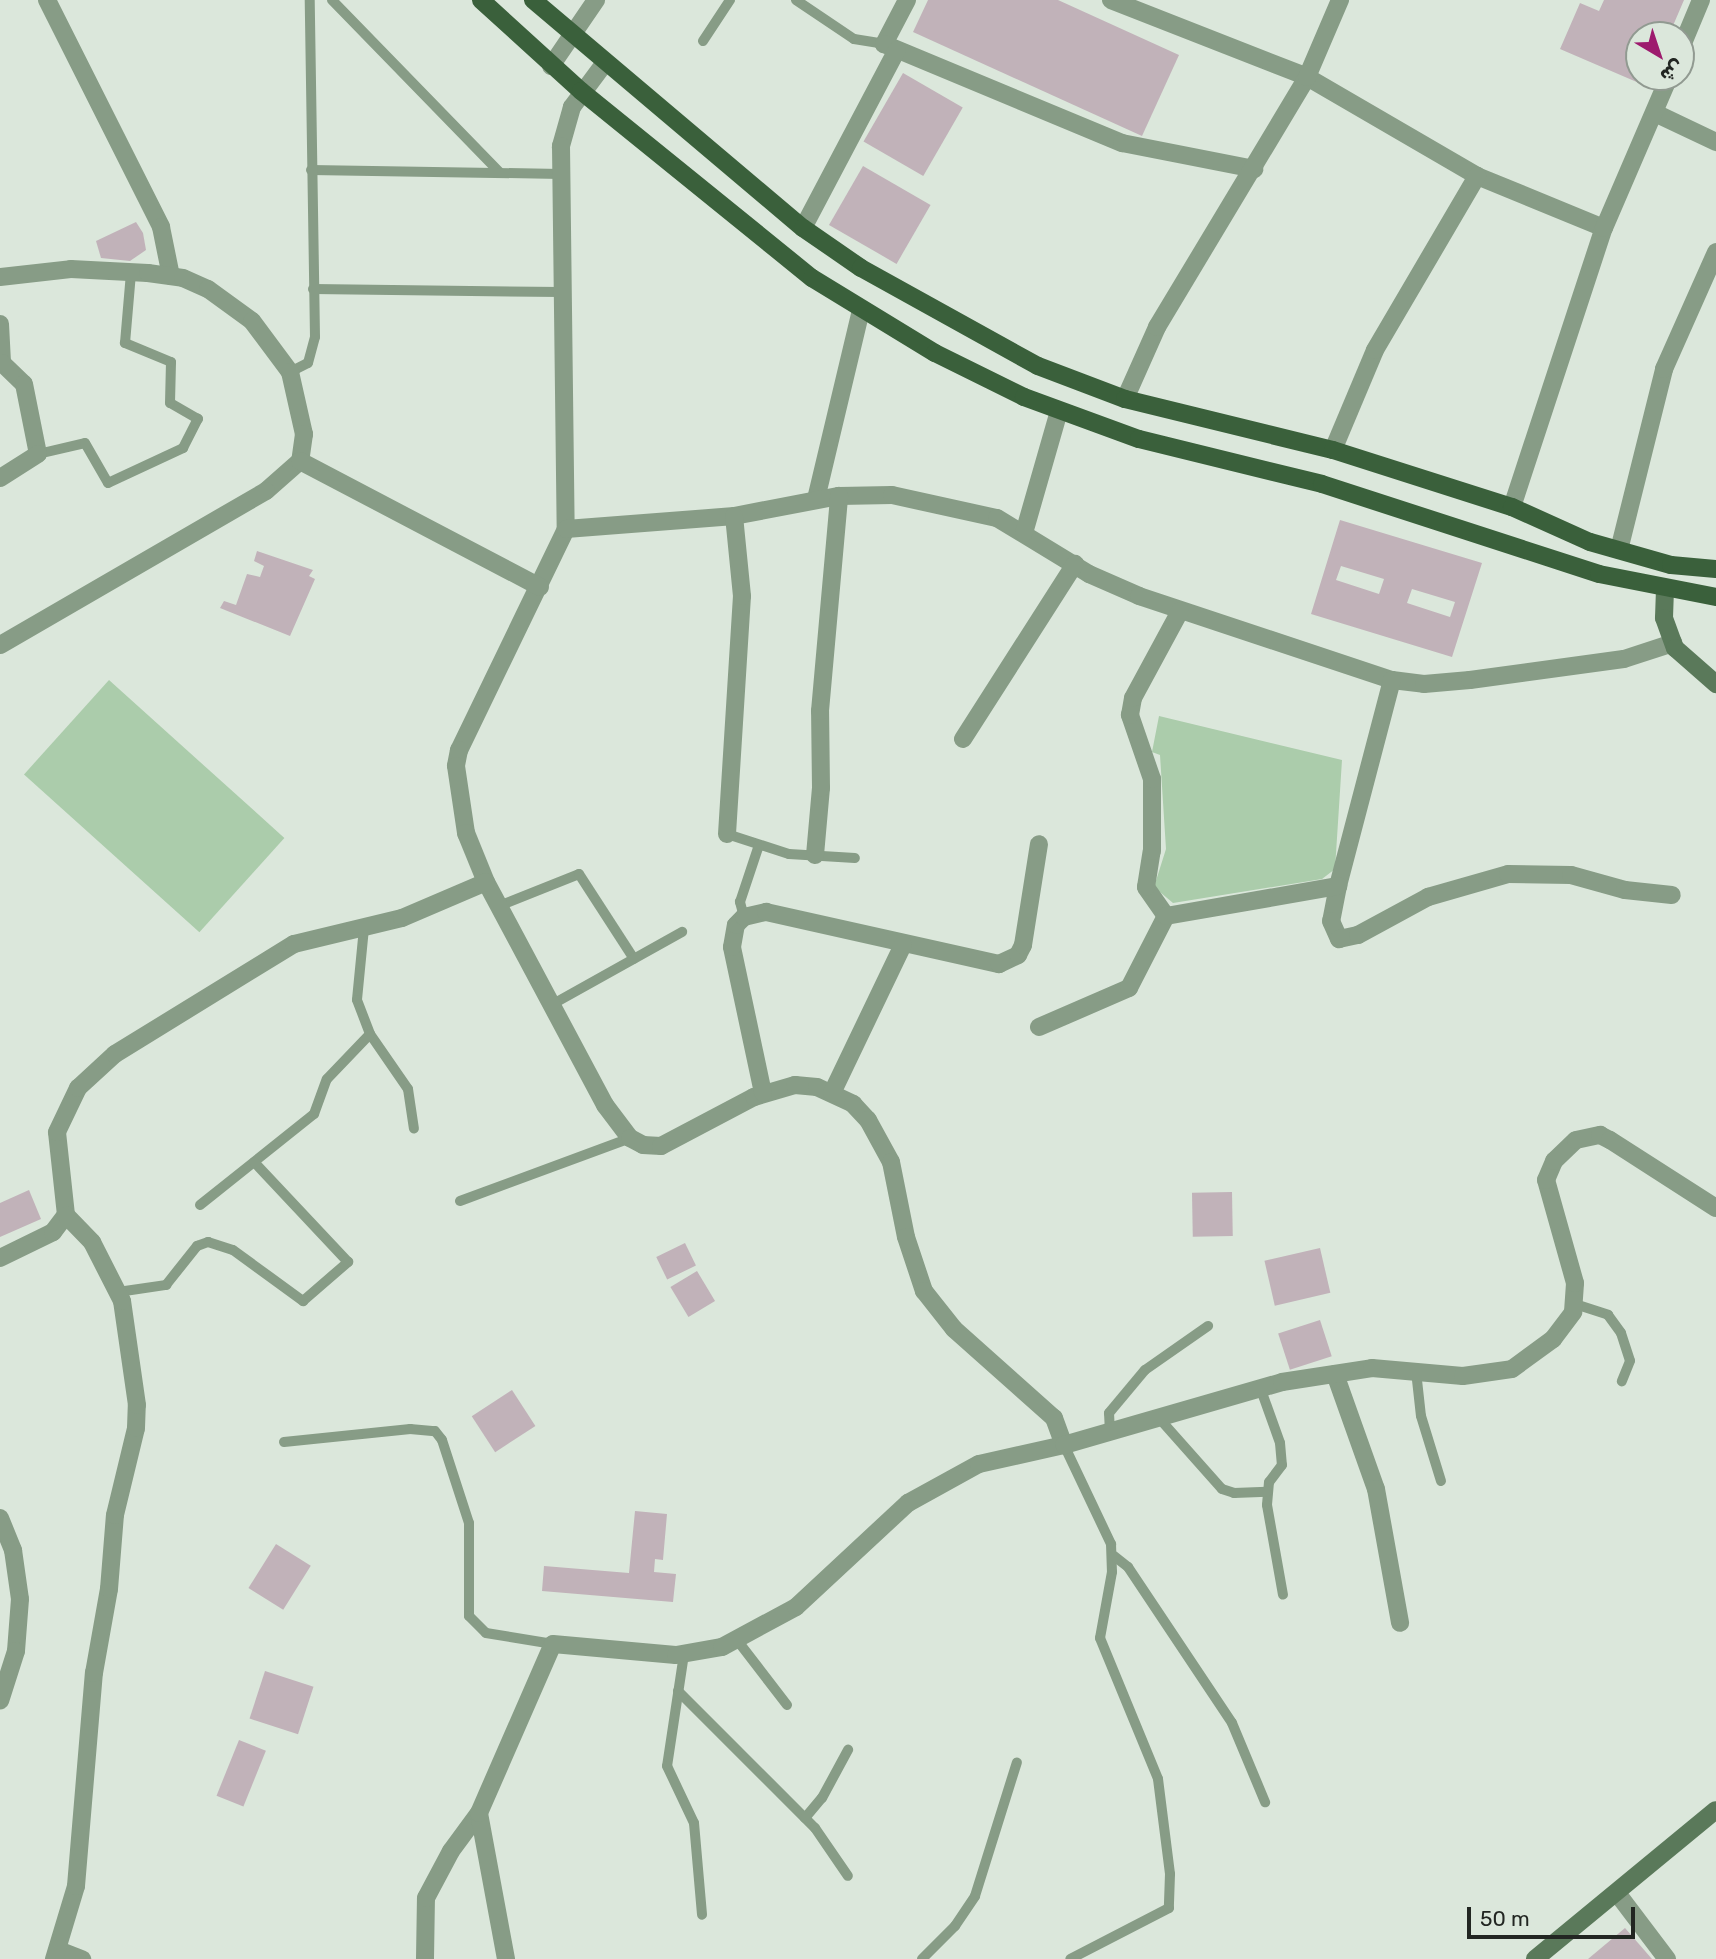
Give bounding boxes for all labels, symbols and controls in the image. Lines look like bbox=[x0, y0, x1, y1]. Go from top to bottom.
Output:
north arrow bbox=[1625, 21, 1695, 91]
text: ش bbox=[1656, 55, 1689, 88]
scale bar bbox=[1471, 1892, 1639, 1936]
text: 50 m bbox=[1480, 1906, 1530, 1931]

